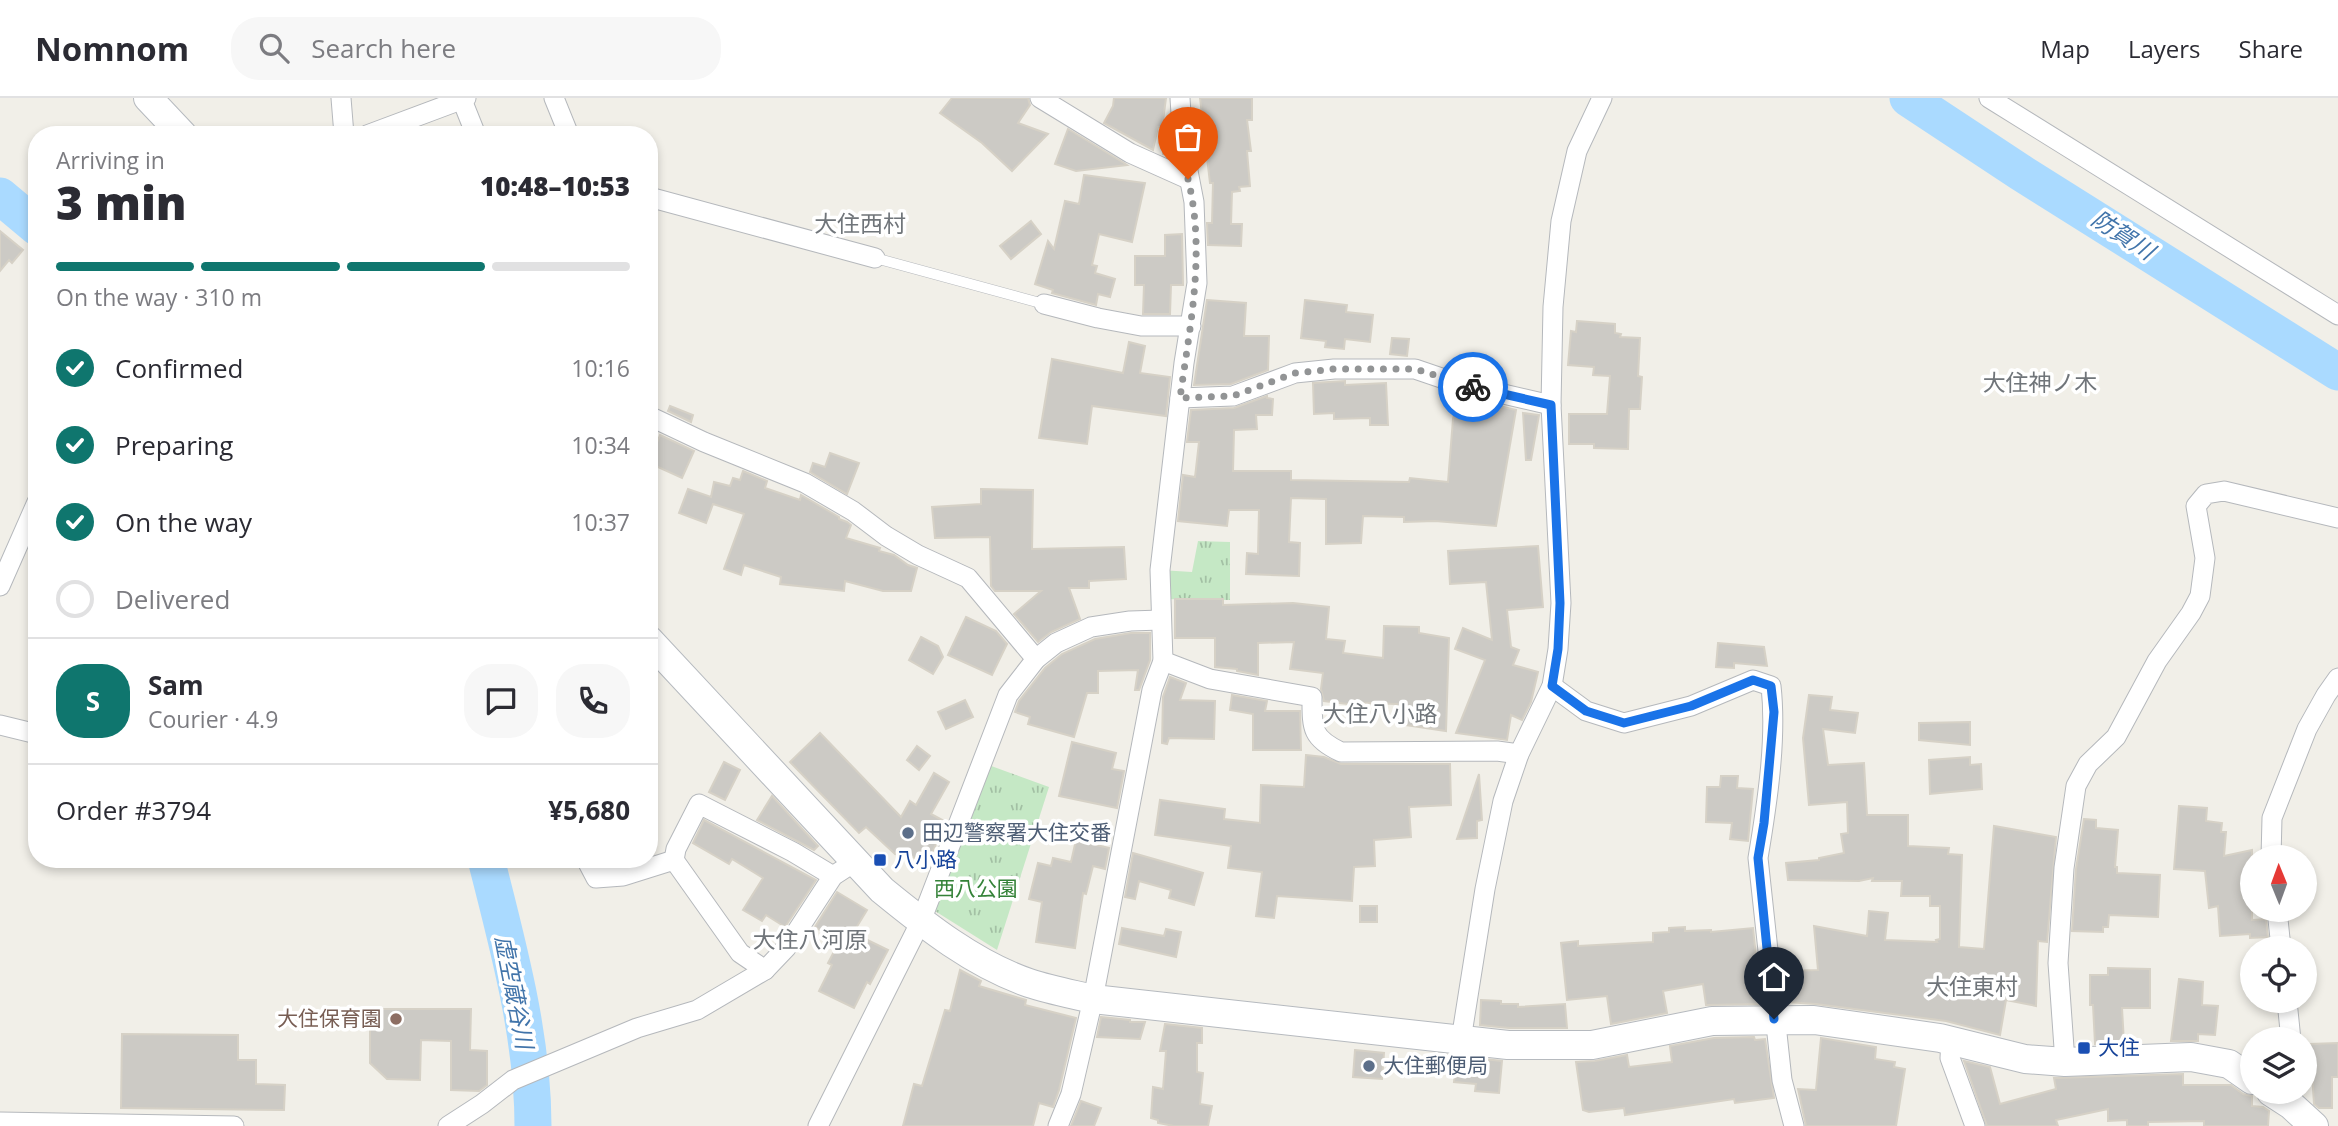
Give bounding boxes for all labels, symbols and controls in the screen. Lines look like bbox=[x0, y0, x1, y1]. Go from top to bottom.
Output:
search box bbox=[231, 17, 721, 80]
text: Nomnom bbox=[35, 26, 189, 71]
icon: search bbox=[255, 29, 293, 67]
text: Search here bbox=[311, 30, 456, 66]
text: Map bbox=[2040, 32, 2090, 65]
text: Layers bbox=[2128, 32, 2201, 65]
text: Share bbox=[2239, 32, 2303, 65]
pin bbox=[1158, 107, 1218, 179]
icon: bag bbox=[1169, 118, 1207, 156]
text: Arriving in bbox=[56, 144, 165, 176]
text: 10:48–10:53 bbox=[480, 168, 630, 204]
text: 3 min bbox=[56, 171, 187, 233]
water label: 防賀川 bbox=[2086, 202, 2164, 268]
district label: 大住西村 bbox=[814, 207, 906, 239]
text: On the way · 310 m bbox=[56, 281, 262, 313]
icon: check bbox=[56, 349, 94, 387]
text: Confirmed bbox=[115, 350, 243, 386]
text: 10:16 bbox=[571, 352, 630, 384]
courier bbox=[1438, 352, 1508, 422]
district label: 大住神ノ木 bbox=[1983, 366, 2098, 398]
icon: bike bbox=[1454, 368, 1492, 406]
icon: check bbox=[56, 426, 94, 464]
text: Preparing bbox=[115, 427, 233, 463]
text: 10:34 bbox=[571, 429, 630, 461]
icon: check bbox=[56, 503, 94, 541]
text: On the way bbox=[115, 504, 252, 540]
text: 10:37 bbox=[571, 506, 630, 538]
text: Delivered bbox=[115, 581, 230, 617]
button: chat bbox=[464, 664, 538, 738]
button: phone bbox=[556, 664, 630, 738]
text: Sam bbox=[148, 667, 204, 703]
text: S bbox=[86, 683, 100, 719]
district label: 大住八小路 bbox=[1323, 697, 1438, 729]
text: Courier · 4.9 bbox=[148, 703, 278, 735]
text: Order #3794 bbox=[56, 792, 211, 828]
text: ¥5,680 bbox=[548, 792, 630, 828]
place label: 田辺警察署大住交番 bbox=[922, 818, 1111, 846]
marker: 田辺警察署大住交番 bbox=[900, 825, 916, 841]
place label: 八小路 bbox=[894, 845, 957, 873]
north arrow bbox=[2240, 845, 2317, 922]
map controls bbox=[2240, 845, 2317, 1104]
marker: 八小路 bbox=[872, 852, 888, 868]
park label: 西八公園 bbox=[934, 874, 1018, 902]
district label: 大住八河原 bbox=[753, 923, 868, 955]
water label: 虚空蔵谷川 bbox=[488, 932, 542, 1054]
button: locate bbox=[2240, 936, 2317, 1013]
pin bbox=[1744, 947, 1804, 1019]
icon: home bbox=[1755, 958, 1793, 996]
district label: 大住東村 bbox=[1926, 970, 2018, 1002]
place label: 大住保育園 bbox=[277, 1004, 382, 1032]
marker: 大住保育園 bbox=[388, 1011, 404, 1027]
button: layers bbox=[2240, 1027, 2317, 1104]
place label: 大住 bbox=[2098, 1033, 2140, 1061]
marker: 大住 bbox=[2076, 1040, 2092, 1056]
place label: 大住郵便局 bbox=[1383, 1051, 1488, 1079]
marker: 大住郵便局 bbox=[1361, 1058, 1377, 1074]

